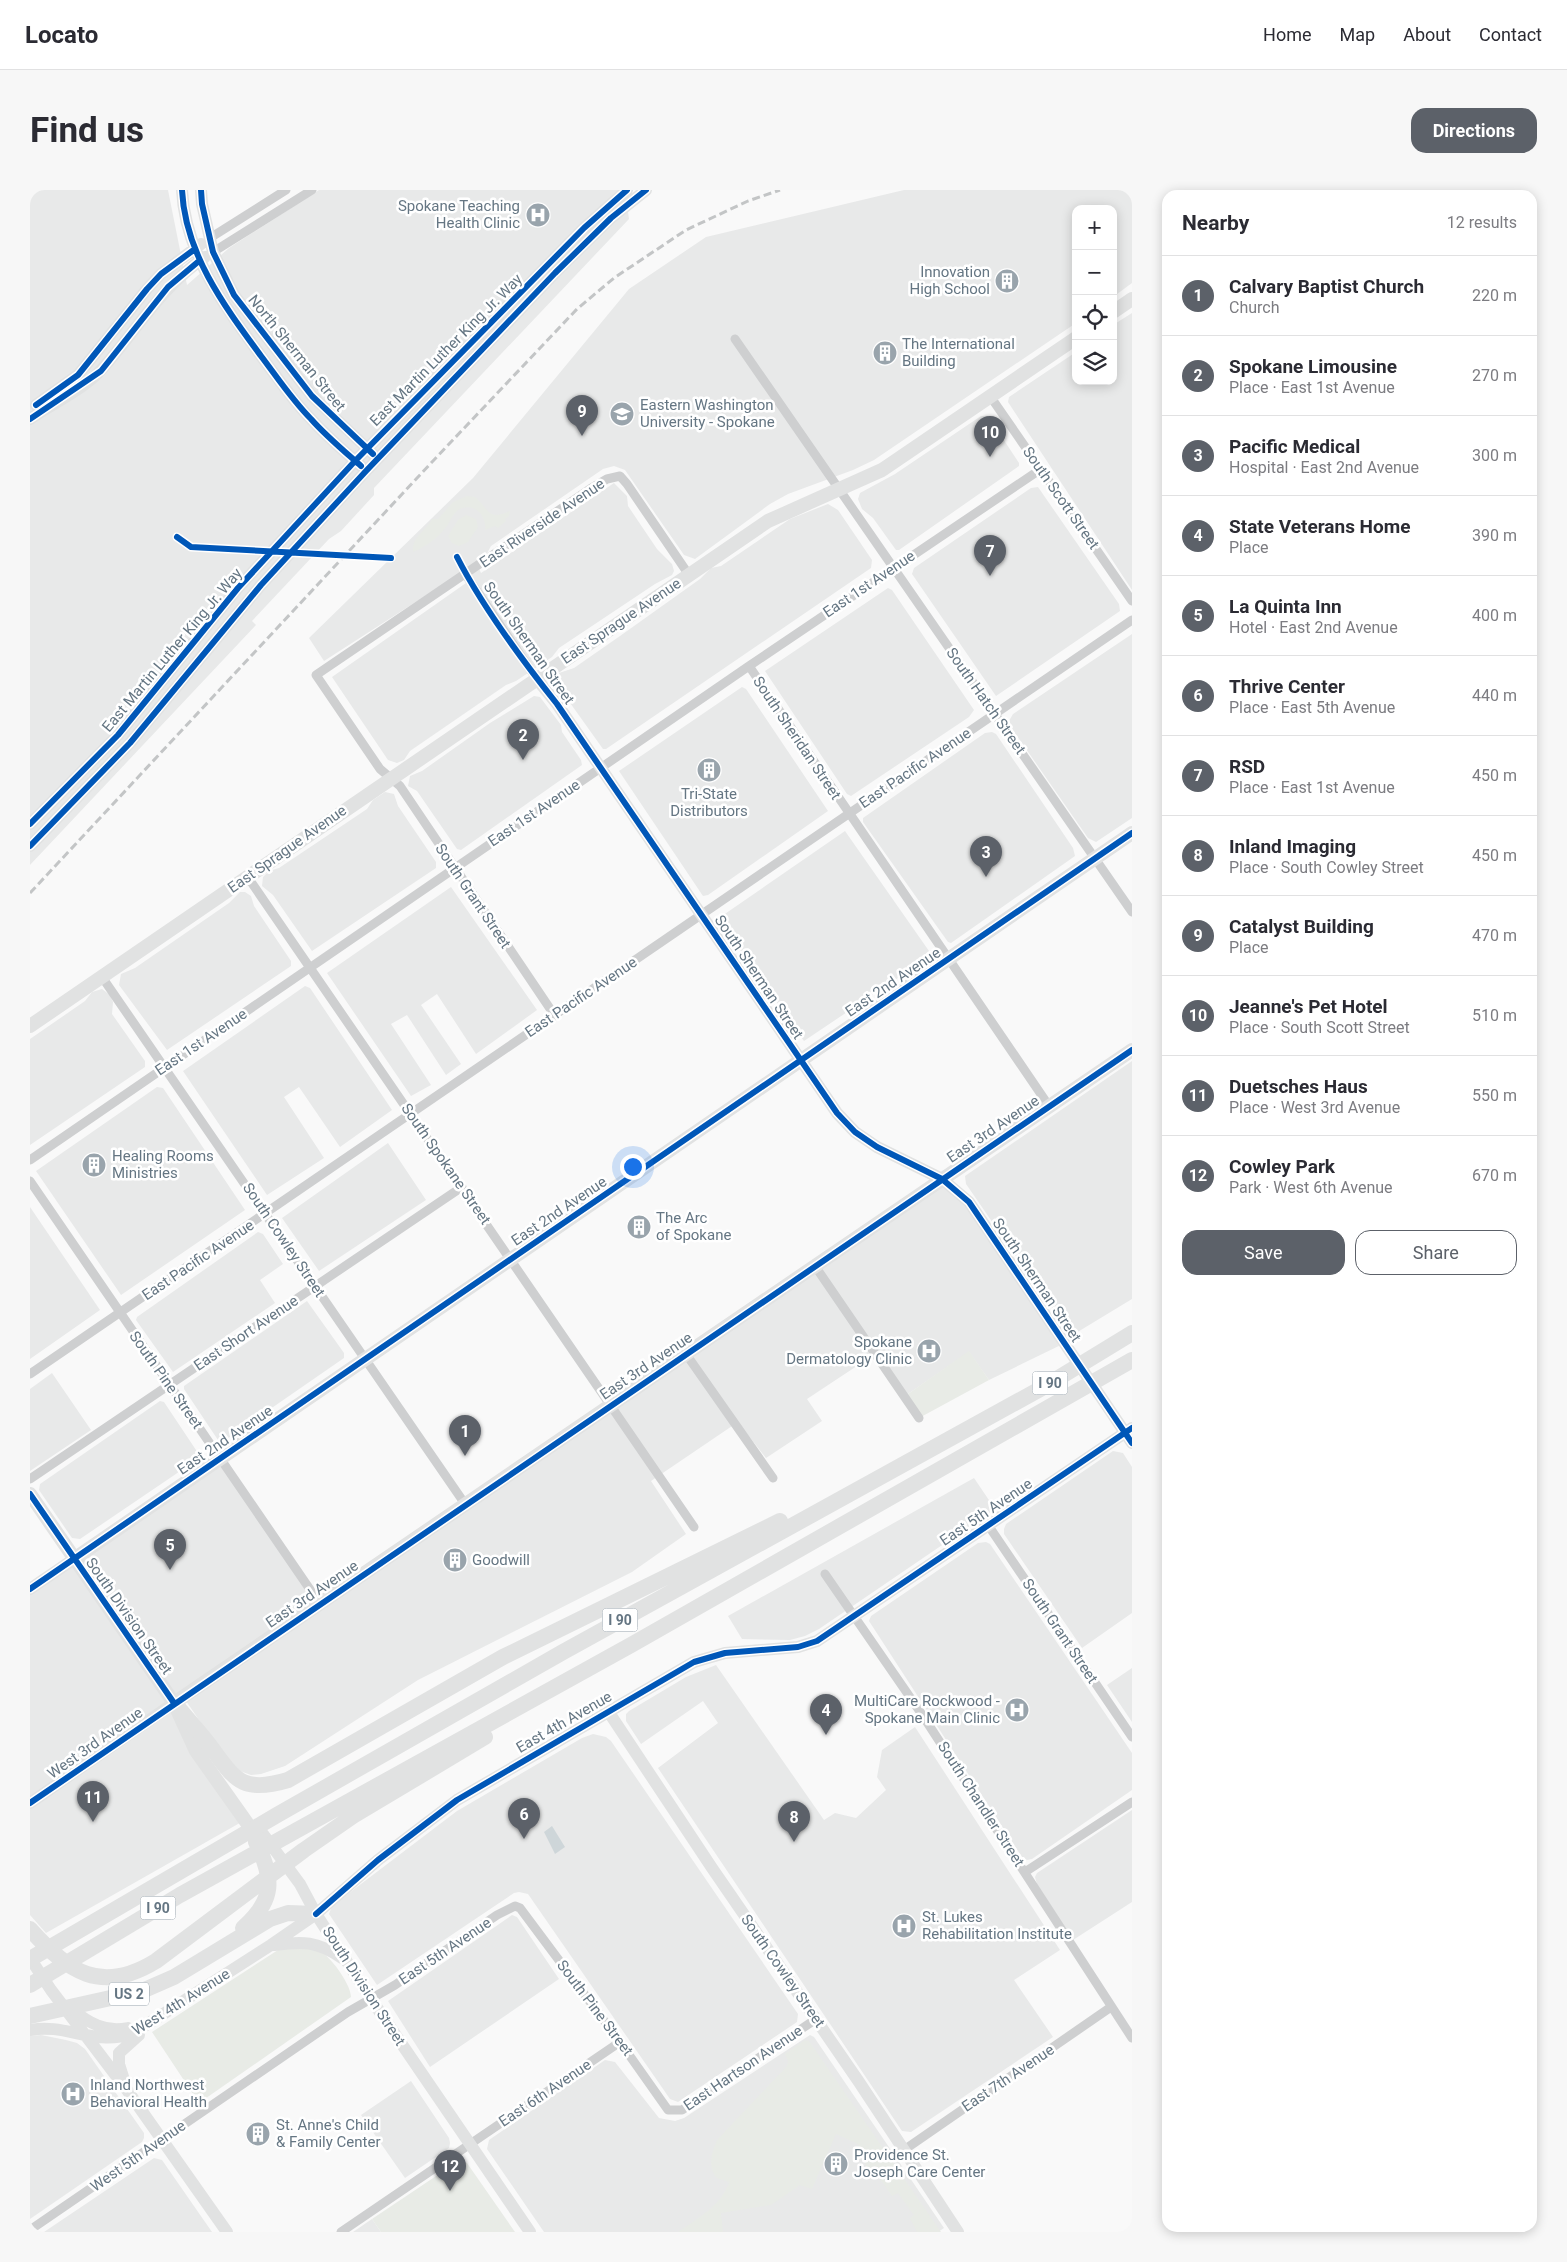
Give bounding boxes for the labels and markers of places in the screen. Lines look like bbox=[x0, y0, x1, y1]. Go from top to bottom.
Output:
place label: Spokane Teaching Health Clinic bbox=[398, 197, 520, 232]
hospital icon: Spokane Teaching Health Clinic bbox=[525, 202, 551, 228]
place label: Innovation High School bbox=[909, 263, 990, 298]
building icon: Innovation High School bbox=[994, 268, 1020, 294]
place label: The International Building bbox=[902, 335, 1015, 370]
building icon: The International Building bbox=[872, 340, 898, 366]
pin: 9 bbox=[566, 395, 598, 436]
place label: Eastern Washington University - Spokane bbox=[640, 396, 775, 431]
school or university icon: Eastern Washington University - Spokane bbox=[609, 401, 635, 427]
pin: 10 bbox=[974, 416, 1006, 457]
pin: 7 bbox=[974, 535, 1006, 576]
pin: 2 bbox=[507, 719, 539, 760]
building icon: Tri-State Distributors bbox=[696, 757, 722, 783]
place label: Tri-State Distributors bbox=[670, 785, 748, 820]
pin: 3 bbox=[970, 836, 1002, 877]
place label: Healing Rooms Ministries bbox=[112, 1147, 214, 1182]
building icon: Healing Rooms Ministries bbox=[81, 1152, 107, 1178]
place label: The Arc of Spokane bbox=[656, 1209, 731, 1244]
building icon: The Arc of Spokane bbox=[626, 1214, 652, 1240]
place label: Spokane Dermatology Clinic bbox=[786, 1333, 912, 1368]
hospital icon: Spokane Dermatology Clinic bbox=[916, 1338, 942, 1364]
pin: 1 bbox=[449, 1415, 481, 1456]
pin: 5 bbox=[154, 1529, 186, 1570]
building icon: Goodwill bbox=[442, 1547, 468, 1573]
place label: Goodwill bbox=[472, 1551, 530, 1569]
place label: MultiCare Rockwood - Spokane Main Clinic bbox=[854, 1692, 1000, 1727]
pin: 4 bbox=[810, 1694, 842, 1735]
hospital icon: MultiCare Rockwood - Spokane Main Clinic bbox=[1004, 1697, 1030, 1723]
pin: 11 bbox=[77, 1781, 109, 1822]
pin: 6 bbox=[508, 1798, 540, 1839]
pin: 8 bbox=[778, 1801, 810, 1842]
place label: St. Lukes Rehabilitation Institute bbox=[922, 1908, 1072, 1943]
hospital icon: St. Lukes Rehabilitation Institute bbox=[891, 1913, 917, 1939]
place label: Inland Northwest Behavioral Health bbox=[90, 2076, 207, 2111]
hospital icon: Inland Northwest Behavioral Health bbox=[60, 2081, 86, 2107]
place label: St. Anne's Child & Family Center bbox=[276, 2116, 380, 2151]
building icon: St. Anne's Child & Family Center bbox=[245, 2121, 271, 2147]
place label: Providence St. Joseph Care Center bbox=[854, 2146, 985, 2181]
pin: 12 bbox=[434, 2150, 466, 2191]
building icon: Providence St. Joseph Care Center bbox=[823, 2151, 849, 2177]

